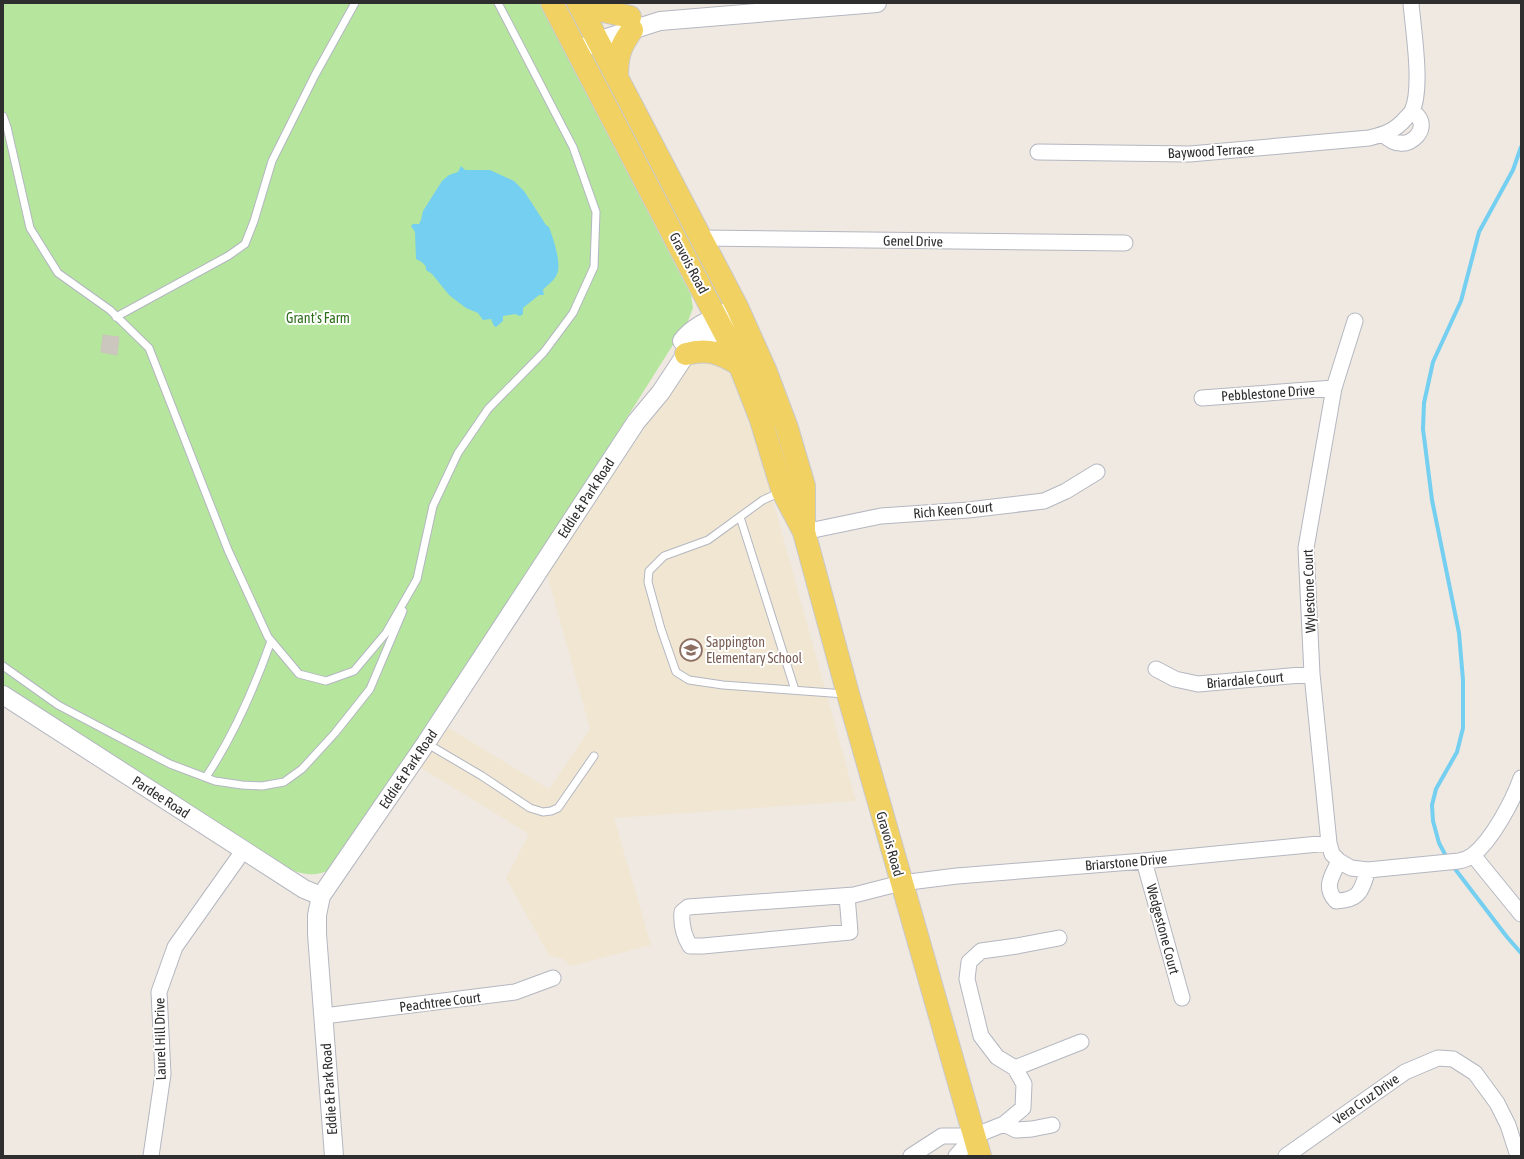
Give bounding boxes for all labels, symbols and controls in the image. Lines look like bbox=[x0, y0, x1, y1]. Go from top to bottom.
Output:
street label: Baywood Terrace bbox=[1167, 141, 1255, 161]
street label: Gravois Road bbox=[666, 230, 712, 296]
street label: Genel Drive bbox=[883, 232, 943, 250]
park label: Grant's Farm bbox=[286, 310, 350, 326]
street label: Pebblestone Drive bbox=[1221, 382, 1315, 404]
street label: Eddie & Park Road bbox=[554, 455, 618, 541]
street label: Rich Keen Court bbox=[913, 499, 993, 521]
street label: Wylestone Court bbox=[1300, 549, 1318, 633]
place label: Sappington Elementary School bbox=[706, 634, 802, 666]
school or university icon: Sappington Elementary School bbox=[678, 637, 704, 663]
street label: Briardale Court bbox=[1206, 669, 1284, 691]
street label: Eddie & Park Road bbox=[376, 726, 440, 812]
street label: Pardee Road bbox=[129, 773, 193, 821]
street label: Gravois Road bbox=[873, 810, 907, 878]
street label: Briarstone Drive bbox=[1084, 850, 1168, 874]
street label: Wedgestone Court bbox=[1143, 882, 1183, 976]
street label: Peachtree Court bbox=[398, 989, 482, 1015]
street label: Laurel Hill Drive bbox=[151, 998, 169, 1080]
street label: Eddie & Park Road bbox=[318, 1043, 340, 1135]
street label: Vera Cruz Drive bbox=[1330, 1071, 1402, 1127]

